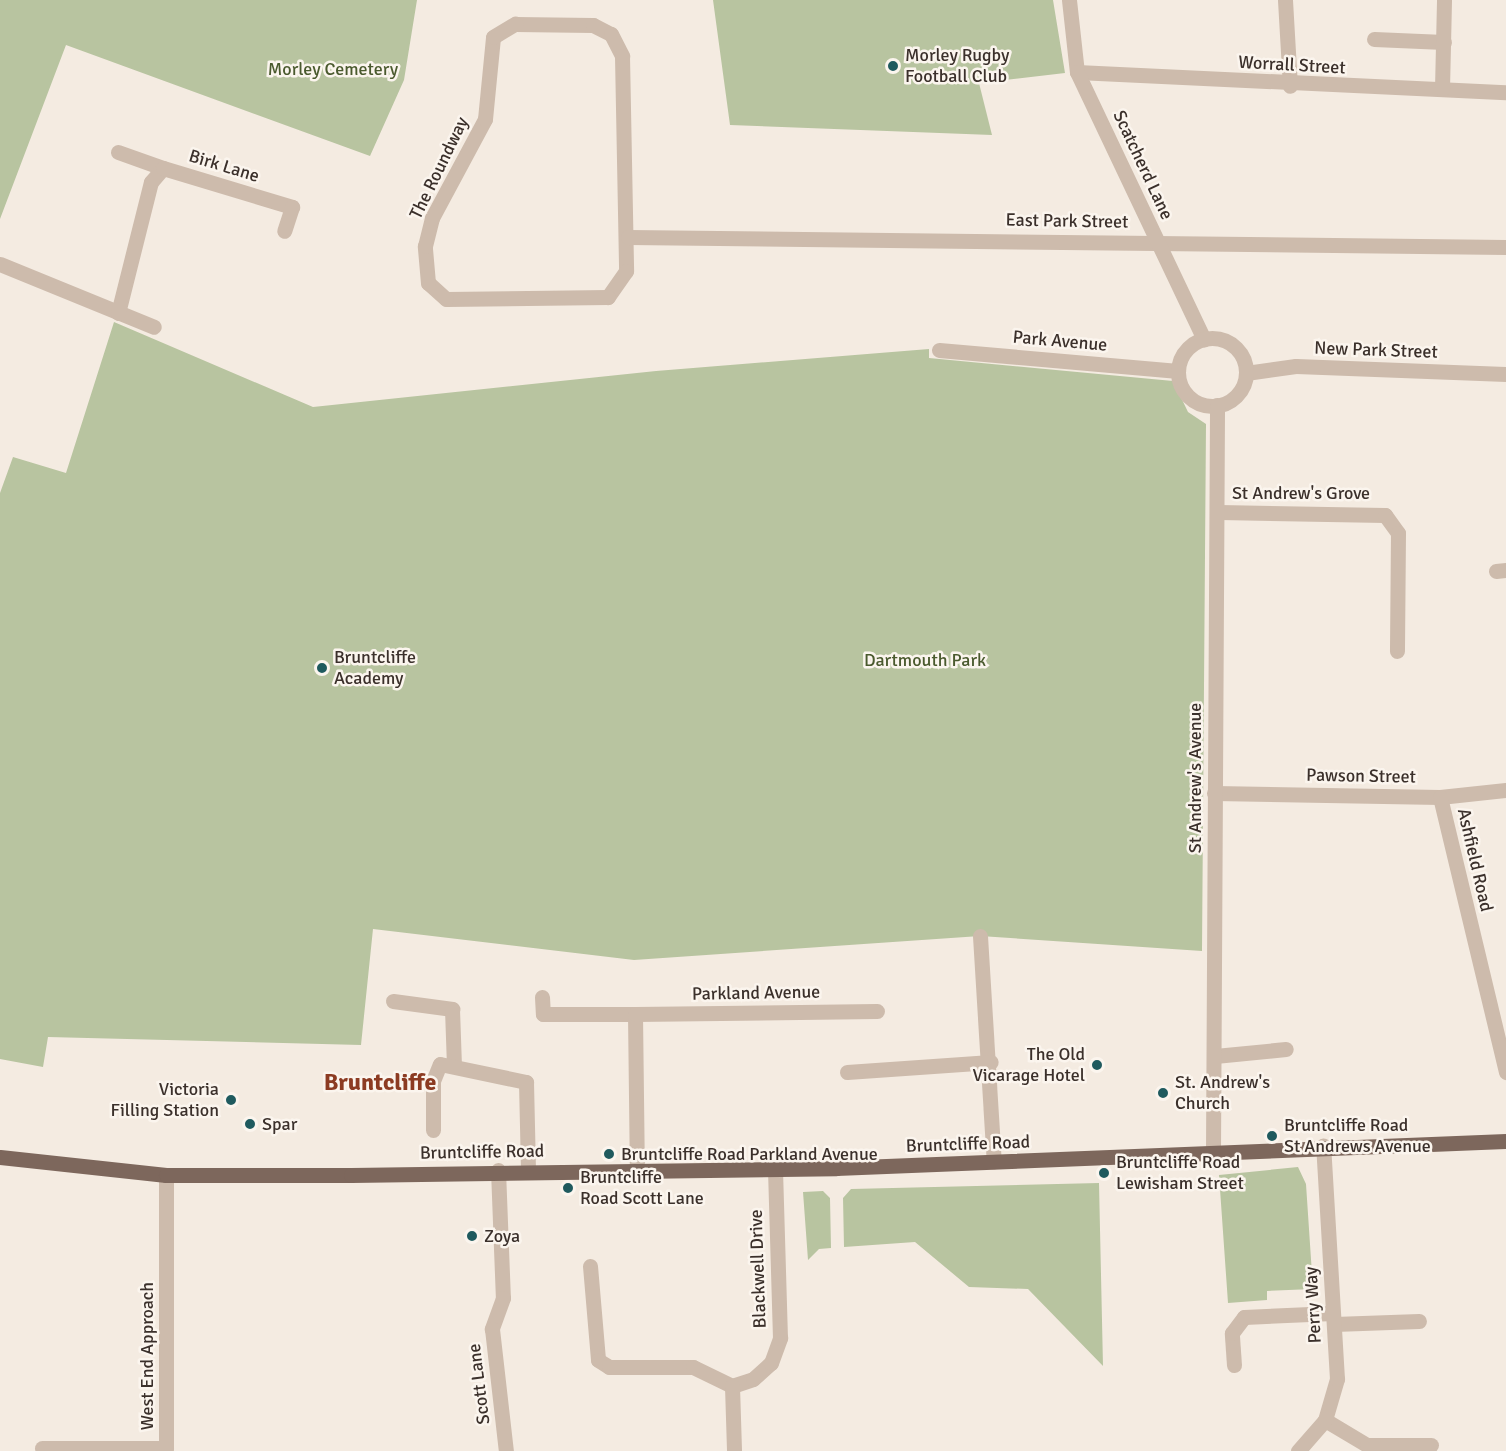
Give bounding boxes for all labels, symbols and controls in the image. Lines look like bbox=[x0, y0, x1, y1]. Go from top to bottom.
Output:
place label: Morley Rugby Football Club bbox=[905, 45, 1009, 88]
street label: Worrall Street bbox=[1238, 51, 1346, 79]
park label: Morley Cemetery bbox=[268, 58, 398, 80]
marker: Morley Rugby Football Club bbox=[886, 59, 900, 73]
street label: Scatcherd Lane bbox=[1108, 107, 1178, 223]
street label: The Roundway bbox=[405, 113, 473, 223]
street label: Birk Lane bbox=[186, 145, 262, 187]
street label: East Park Street bbox=[1005, 209, 1129, 233]
street label: Park Avenue bbox=[1012, 326, 1108, 356]
street label: New Park Street bbox=[1314, 337, 1438, 363]
street label: St Andrew's Grove bbox=[1232, 482, 1370, 504]
place label: Bruntcliffe Academy bbox=[334, 647, 416, 690]
park label: Dartmouth Park bbox=[864, 649, 986, 671]
marker: Bruntcliffe Academy bbox=[315, 661, 329, 675]
street label: St Andrew's Avenue bbox=[1184, 703, 1206, 853]
street label: Pawson Street bbox=[1306, 764, 1416, 788]
street label: Ashfield Road bbox=[1453, 806, 1497, 914]
street label: Parkland Avenue bbox=[692, 981, 820, 1005]
place label: The Old Vicarage Hotel bbox=[972, 1044, 1085, 1086]
marker: The Old Vicarage Hotel bbox=[1090, 1058, 1104, 1072]
district label: Bruntcliffe bbox=[324, 1069, 436, 1097]
place label: St. Andrew's Church bbox=[1175, 1072, 1270, 1114]
place label: Victoria Filling Station bbox=[111, 1079, 219, 1122]
marker: St. Andrew's Church bbox=[1156, 1086, 1170, 1100]
marker: Victoria Filling Station bbox=[224, 1093, 238, 1107]
place label: Spar bbox=[262, 1113, 297, 1135]
place label: Bruntcliffe Road St Andrews Avenue bbox=[1284, 1115, 1431, 1158]
marker: Spar bbox=[243, 1117, 257, 1131]
marker: Bruntcliffe Road St Andrews Avenue bbox=[1265, 1129, 1279, 1143]
street label: Bruntcliffe Road bbox=[905, 1131, 1031, 1157]
street label: Bruntcliffe Road bbox=[420, 1140, 544, 1164]
place label: Bruntcliffe Road Parkland Avenue bbox=[621, 1143, 878, 1165]
marker: Bruntcliffe Road Parkland Avenue bbox=[602, 1147, 616, 1161]
place label: Bruntcliffe Road Lewisham Street bbox=[1116, 1152, 1244, 1194]
marker: Bruntcliffe Road Lewisham Street bbox=[1097, 1166, 1111, 1180]
place label: Bruntcliffe Road Scott Lane bbox=[580, 1167, 704, 1210]
marker: Bruntcliffe Road Scott Lane bbox=[561, 1181, 575, 1195]
street label: Blackwell Drive bbox=[745, 1209, 771, 1329]
place label: Zoya bbox=[484, 1225, 520, 1247]
marker: Zoya bbox=[465, 1229, 479, 1243]
street label: Perry Way bbox=[1300, 1266, 1326, 1344]
street label: West End Approach bbox=[136, 1282, 158, 1430]
street label: Scott Lane bbox=[463, 1342, 495, 1426]

